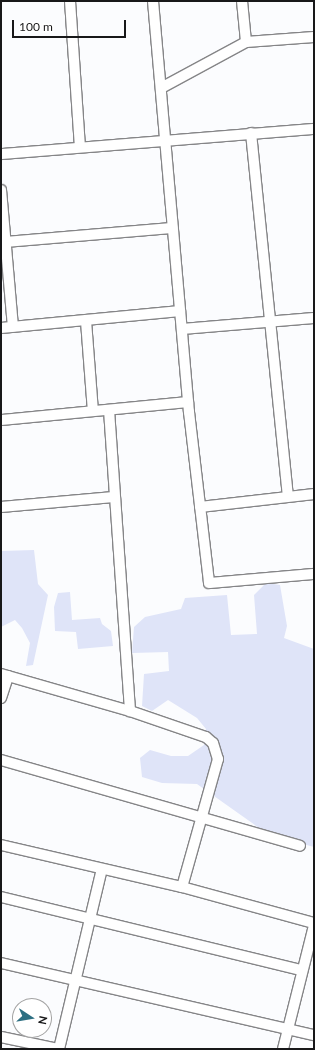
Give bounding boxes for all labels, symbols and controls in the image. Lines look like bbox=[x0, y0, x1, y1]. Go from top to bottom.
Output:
scale bar bbox=[14, 12, 128, 38]
text: 100 m bbox=[19, 19, 53, 34]
north arrow bbox=[12, 998, 52, 1038]
text: N bbox=[36, 1015, 50, 1026]

